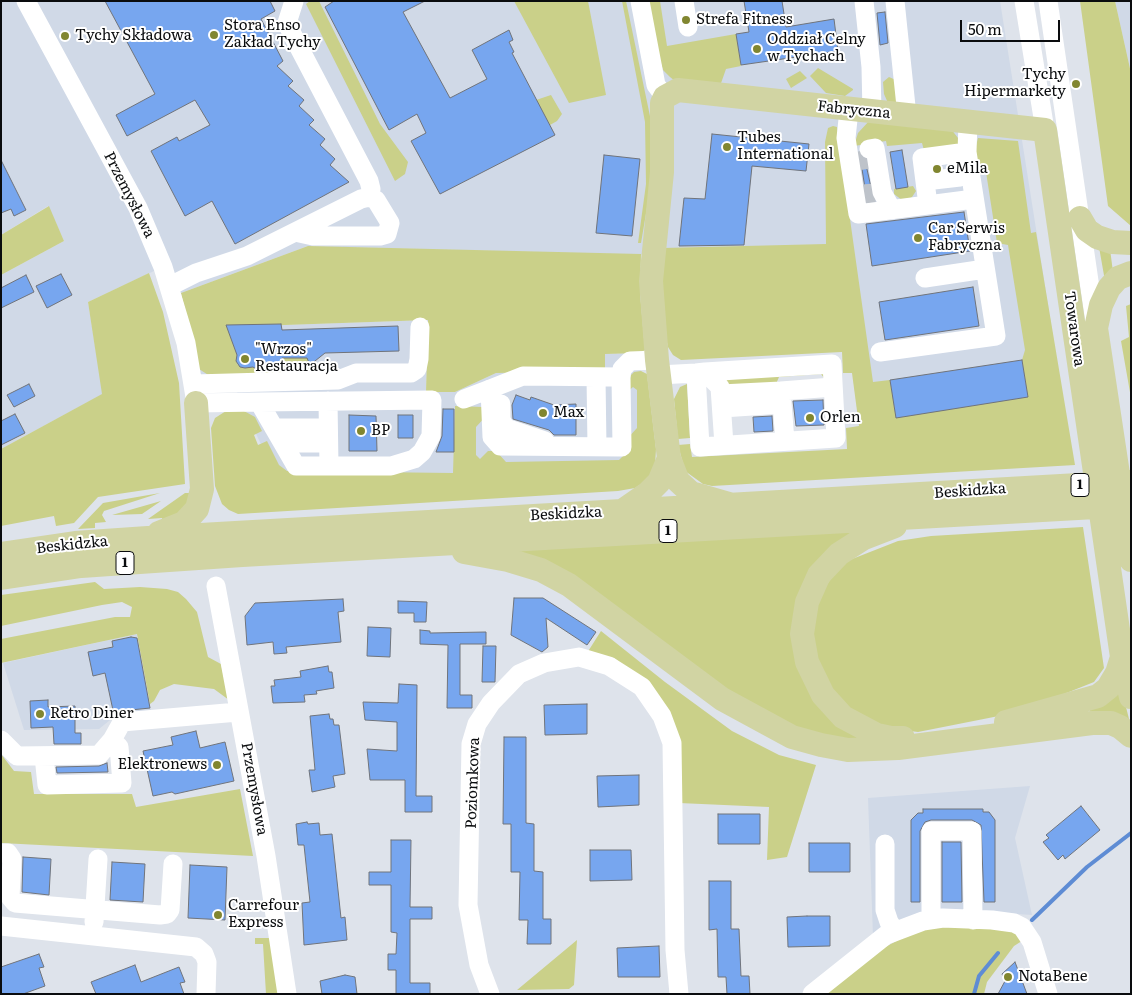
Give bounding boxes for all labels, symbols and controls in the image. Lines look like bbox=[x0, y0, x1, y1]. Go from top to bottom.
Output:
scale bar bbox=[962, 10, 1062, 42]
place label: Strefa Fitness bbox=[696, 11, 792, 29]
marker: Strefa Fitness bbox=[680, 14, 692, 26]
place label: Stora Enso Zakład Tychy bbox=[224, 17, 321, 52]
text: 50 m bbox=[968, 17, 1002, 40]
place label: Tychy Składowa bbox=[75, 27, 192, 45]
marker: Stora Enso Zakład Tychy bbox=[208, 29, 220, 41]
marker: Tychy Składowa bbox=[59, 30, 71, 42]
place label: Oddział Celny w Tychach bbox=[767, 31, 866, 66]
marker: Oddział Celny w Tychach bbox=[751, 43, 763, 55]
place label: Tychy Hipermarkety bbox=[964, 66, 1066, 101]
marker: Tychy Hipermarkety bbox=[1070, 78, 1082, 90]
street label: Fabryczna bbox=[817, 97, 891, 123]
place label: Tubes International bbox=[737, 129, 834, 164]
marker: Tubes International bbox=[721, 141, 733, 153]
street label: Przemysłowa bbox=[100, 149, 158, 241]
place label: eMila bbox=[947, 160, 988, 178]
marker: eMila bbox=[931, 163, 943, 175]
place label: Car Serwis Fabryczna bbox=[928, 220, 1005, 255]
marker: Car Serwis Fabryczna bbox=[912, 232, 924, 244]
street label: Towarowa bbox=[1060, 290, 1088, 368]
place label: "Wrzos" Restauracja bbox=[255, 341, 338, 376]
marker: "Wrzos" Restauracja bbox=[239, 353, 251, 365]
place label: Max bbox=[553, 404, 584, 422]
marker: Max bbox=[537, 407, 549, 419]
place label: Orlen bbox=[820, 409, 861, 427]
marker: Orlen bbox=[804, 412, 816, 424]
place label: BP bbox=[371, 422, 390, 440]
marker: BP bbox=[355, 425, 367, 437]
road number: 1 bbox=[1071, 474, 1089, 496]
street label: Beskidzka bbox=[933, 480, 1007, 502]
street label: Beskidzka bbox=[530, 503, 602, 525]
road number: 1 bbox=[659, 520, 677, 542]
street label: Beskidzka bbox=[35, 532, 109, 558]
road number: 1 bbox=[116, 552, 134, 574]
place label: Retro Diner bbox=[50, 705, 134, 723]
marker: Retro Diner bbox=[34, 708, 46, 720]
street label: Poziomkowa bbox=[462, 737, 484, 829]
street label: Przemysłowa bbox=[237, 741, 271, 837]
place label: Elektronews bbox=[118, 756, 207, 774]
marker: Elektronews bbox=[211, 759, 223, 771]
place label: Carrefour Express bbox=[228, 897, 299, 932]
marker: Carrefour Express bbox=[212, 909, 224, 921]
place label: NotaBene bbox=[1018, 968, 1087, 986]
marker: NotaBene bbox=[1002, 971, 1014, 983]

